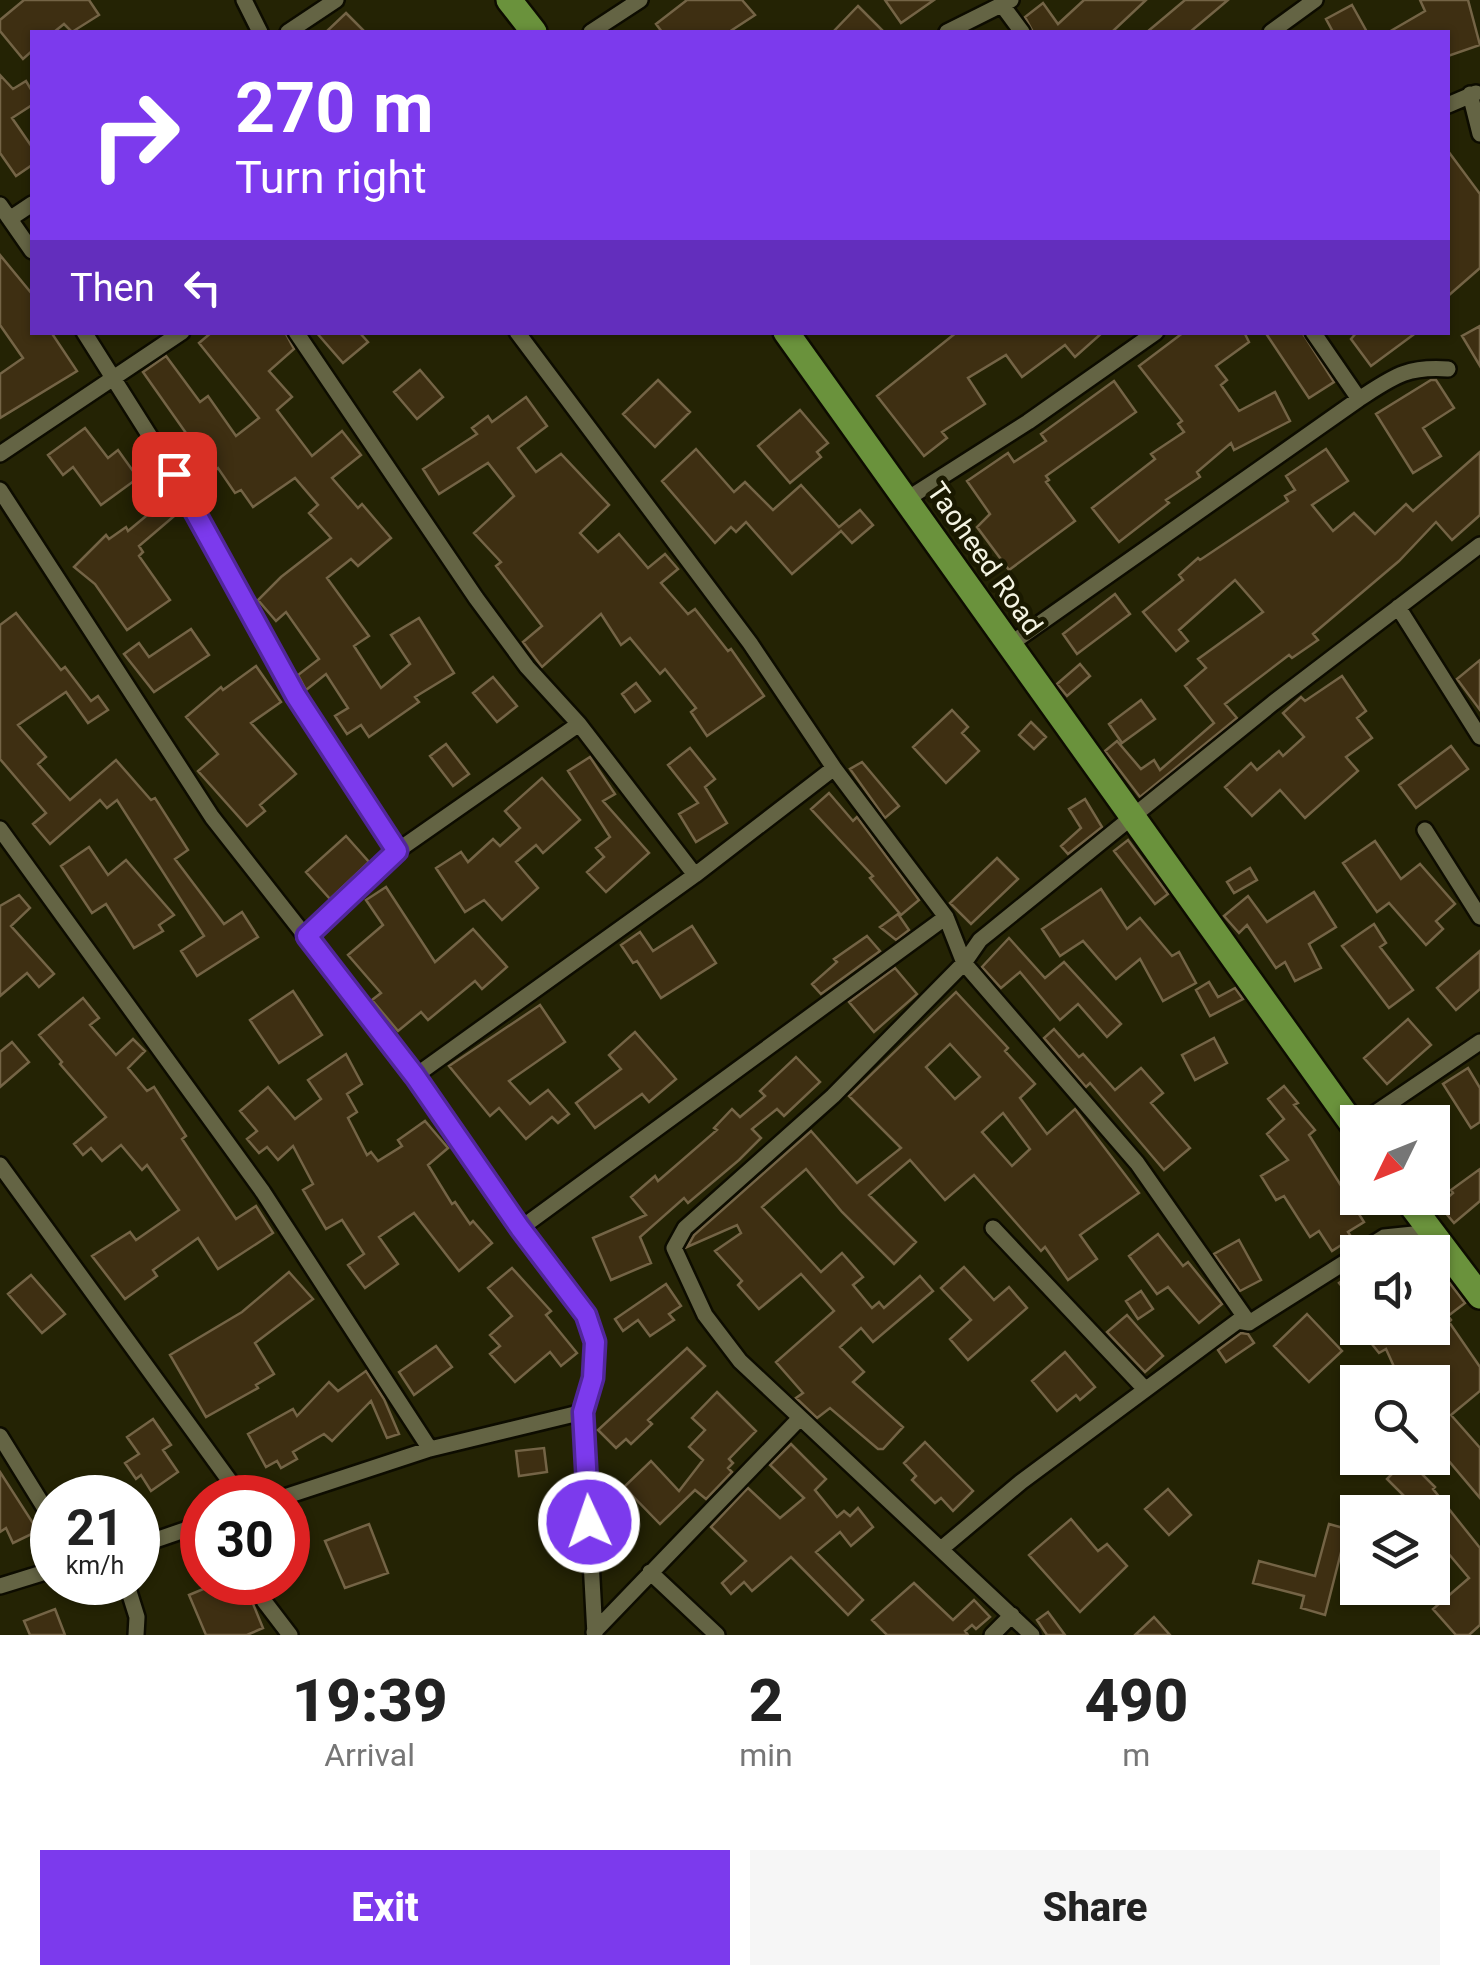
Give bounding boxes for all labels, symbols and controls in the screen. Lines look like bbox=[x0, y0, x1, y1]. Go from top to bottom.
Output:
text: 270 m bbox=[235, 67, 434, 149]
icon: right bbox=[70, 70, 200, 200]
text: Turn right bbox=[235, 151, 427, 204]
icon: left bbox=[175, 260, 230, 315]
text: Then bbox=[70, 266, 155, 310]
pin bbox=[132, 432, 217, 517]
icon: arrive bbox=[147, 447, 202, 502]
street label: Taoheed Road bbox=[920, 476, 1049, 641]
north arrow bbox=[1340, 1105, 1450, 1215]
map controls bbox=[1340, 1105, 1450, 1605]
button: sound bbox=[1340, 1235, 1450, 1345]
button: search bbox=[1340, 1365, 1450, 1475]
position arrow bbox=[537, 1470, 641, 1574]
speed limit sign: 30 bbox=[180, 1475, 310, 1605]
button: layers bbox=[1340, 1495, 1450, 1605]
text: 21 bbox=[66, 1499, 124, 1557]
text: km/h bbox=[66, 1551, 124, 1580]
text: 19:39 bbox=[292, 1665, 448, 1736]
text: 2 bbox=[749, 1665, 783, 1736]
text: 490 bbox=[1084, 1665, 1188, 1736]
text: Arrival bbox=[324, 1736, 415, 1774]
text: min bbox=[739, 1736, 793, 1774]
text: m bbox=[1122, 1736, 1150, 1774]
button: Exit bbox=[40, 1850, 730, 1965]
button: Share bbox=[750, 1850, 1440, 1965]

